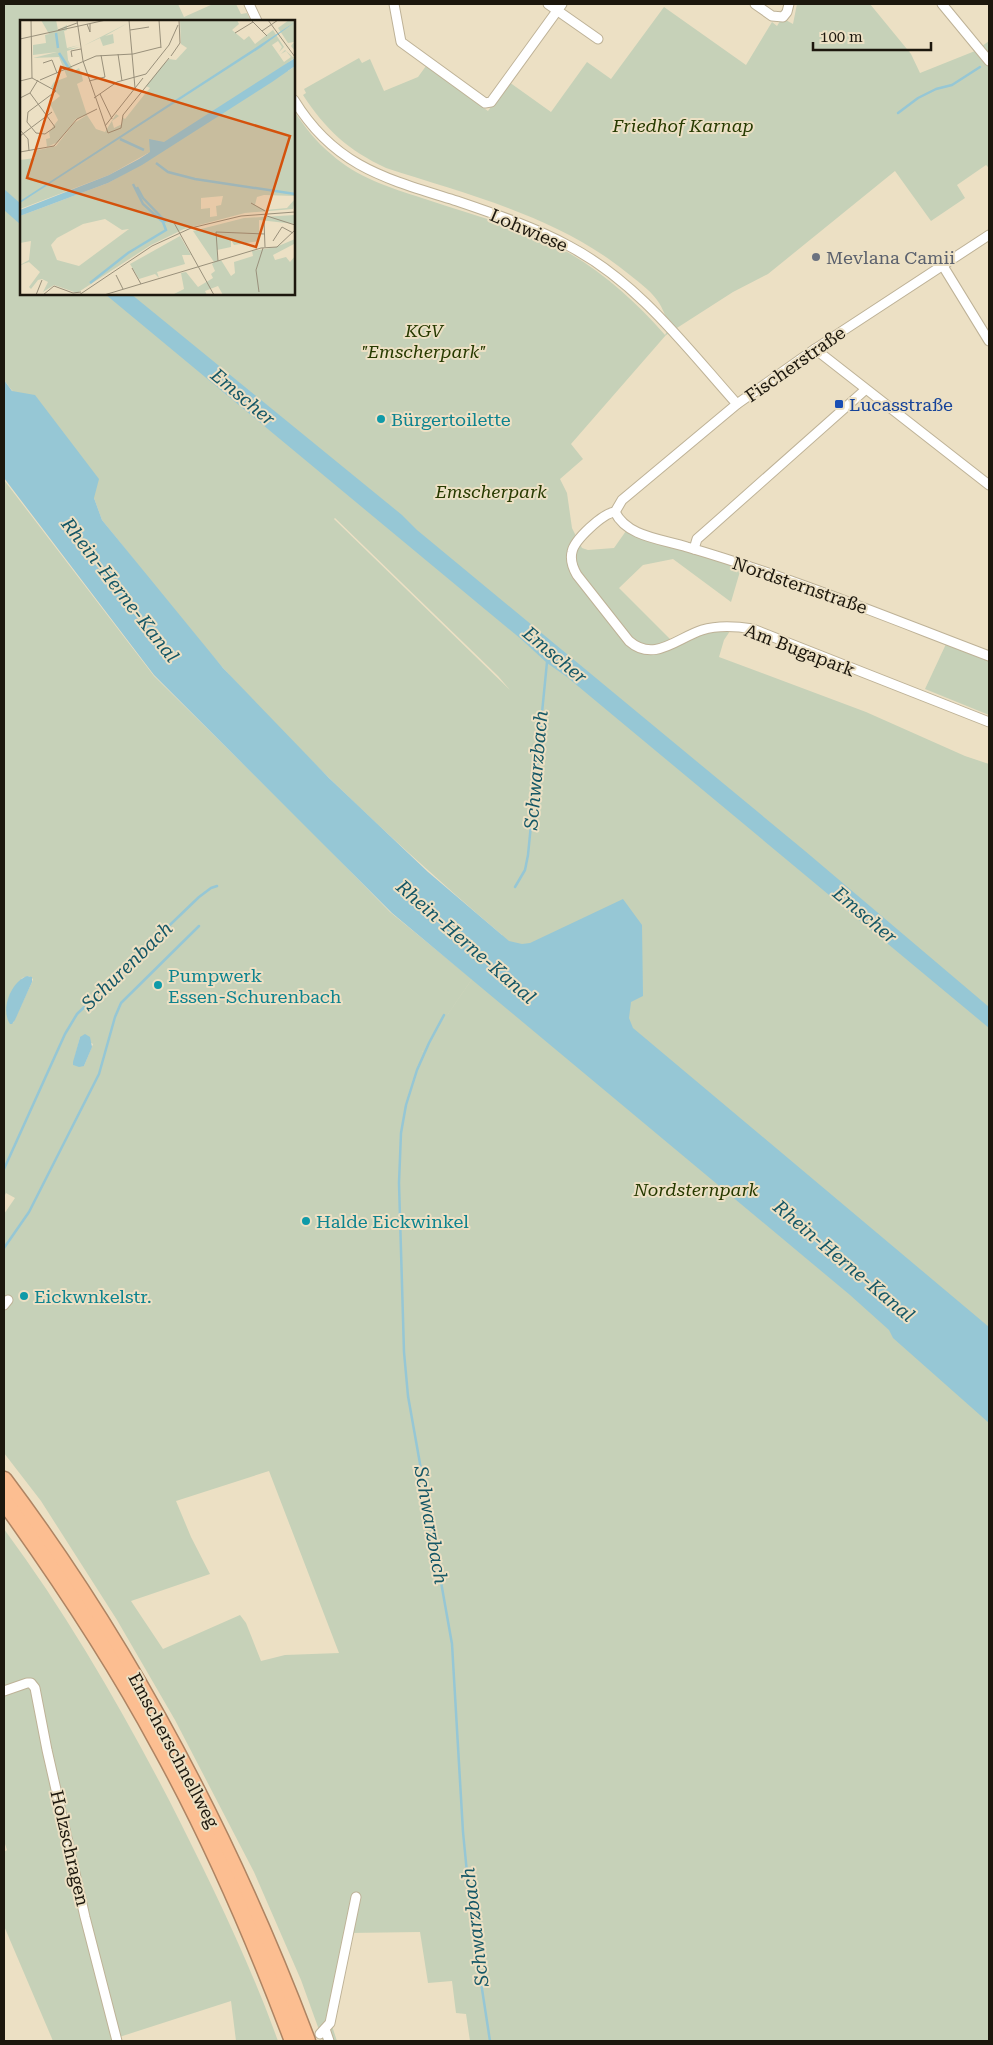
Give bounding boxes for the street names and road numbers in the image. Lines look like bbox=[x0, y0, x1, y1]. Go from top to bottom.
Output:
street label: Lohwiese bbox=[487, 204, 571, 256]
street label: Fischerstraße bbox=[741, 322, 849, 406]
street label: Nordsternstraße bbox=[730, 552, 870, 618]
street label: Am Bugapark bbox=[742, 619, 858, 681]
street label: Emscherschnellweg bbox=[124, 1669, 224, 1832]
street label: Holzschragen bbox=[46, 1788, 94, 1908]

